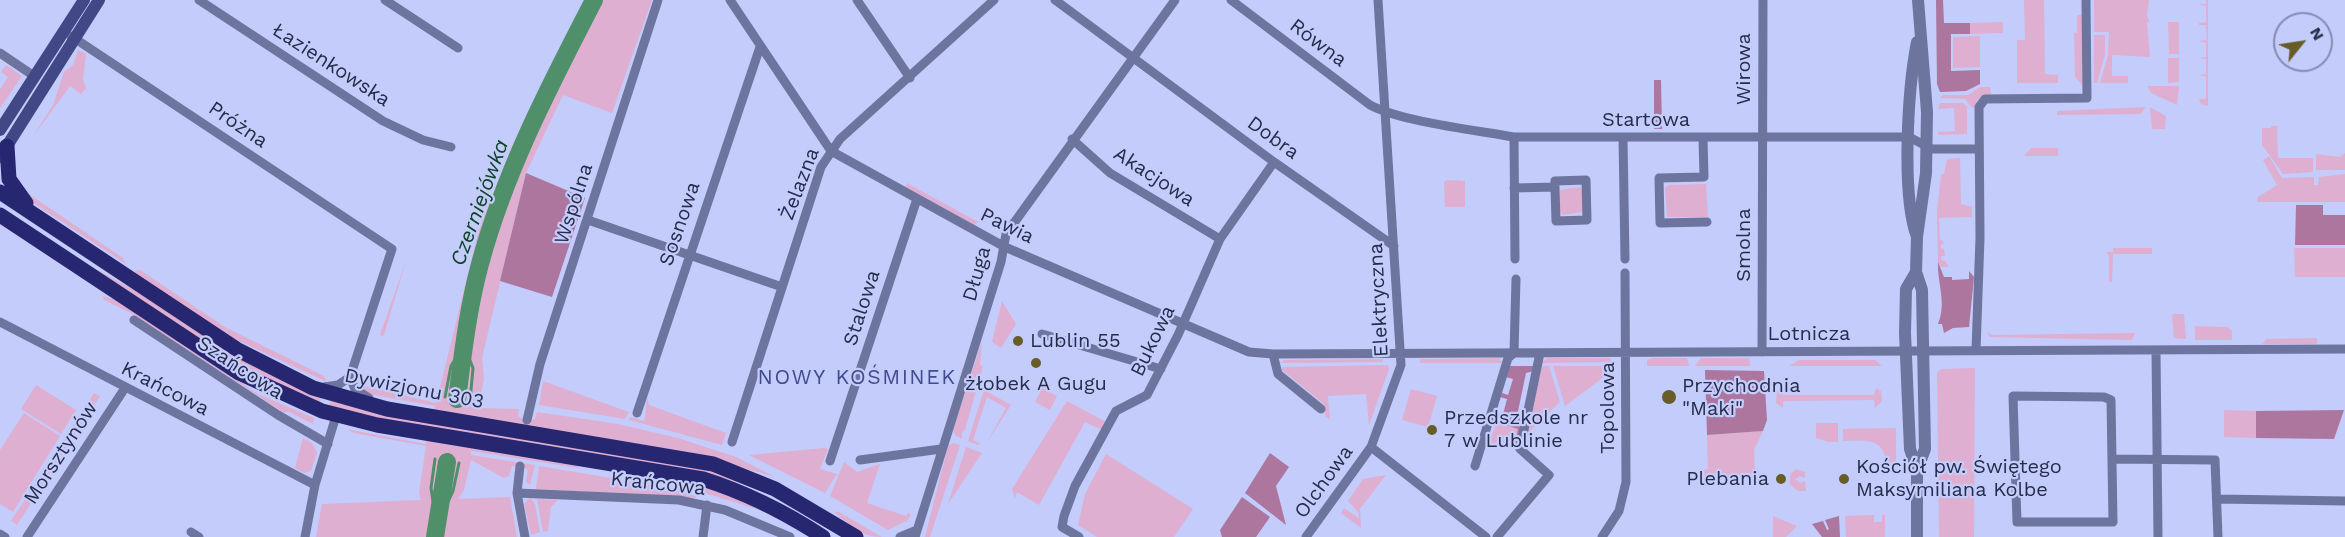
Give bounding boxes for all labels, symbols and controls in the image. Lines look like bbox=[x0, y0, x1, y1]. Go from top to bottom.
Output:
north arrow bbox=[2273, 12, 2333, 72]
street label: Równa bbox=[1285, 14, 1351, 72]
street label: Łazienkowska bbox=[267, 18, 395, 112]
text: N bbox=[2306, 24, 2328, 44]
street label: Wirowa bbox=[1732, 33, 1756, 105]
street label: Próżna bbox=[204, 97, 272, 153]
street label: Startowa bbox=[1602, 108, 1690, 132]
street label: Dobra bbox=[1242, 111, 1304, 165]
water label: Czerniejówka bbox=[446, 136, 514, 270]
street label: Akacjowa bbox=[1109, 142, 1199, 212]
street label: Żelazna bbox=[775, 144, 825, 224]
street label: Wspólna bbox=[550, 161, 598, 247]
street label: Sosnowa bbox=[654, 179, 706, 269]
street label: Pawia bbox=[976, 203, 1038, 249]
street label: Smolna bbox=[1732, 208, 1756, 282]
street label: Elektryczna bbox=[1364, 242, 1394, 358]
street label: Długa bbox=[958, 244, 996, 304]
street label: Stalowa bbox=[839, 267, 885, 349]
street label: Bukowa bbox=[1126, 302, 1180, 380]
street label: Lotnicza bbox=[1768, 322, 1850, 346]
place label: Lublin 55 bbox=[1030, 329, 1121, 353]
street label: Szańcowa bbox=[192, 331, 288, 405]
marker: Lublin 55 bbox=[1011, 334, 1025, 348]
marker: żłobek A Gugu bbox=[1029, 356, 1043, 370]
street label: Krańcowa bbox=[117, 357, 213, 421]
street label: Topolowa bbox=[1596, 362, 1620, 454]
street label: Dywizjonu 303 bbox=[342, 364, 486, 414]
district label: NOWY KOŚMINEK bbox=[758, 365, 956, 391]
place label: żłobek A Gugu bbox=[965, 372, 1107, 396]
place label: Przychodnia "Maki" bbox=[1682, 374, 1800, 421]
marker: Przychodnia "Maki" bbox=[1660, 388, 1678, 406]
street label: Morsztynów bbox=[19, 397, 103, 509]
place label: Przedszkole nr 7 w Lublinie bbox=[1444, 406, 1588, 453]
marker: Przedszkole nr 7 w Lublinie bbox=[1425, 423, 1439, 437]
street label: Olchowa bbox=[1290, 441, 1358, 523]
place label: Kościół pw. Świętego Maksymiliana Kolbe bbox=[1856, 455, 2062, 502]
street label: Krańcowa bbox=[609, 467, 707, 501]
place label: Plebania bbox=[1686, 467, 1769, 491]
marker: Plebania bbox=[1774, 472, 1788, 486]
marker: Kościół pw. Świętego Maksymiliana Kolbe bbox=[1837, 472, 1851, 486]

